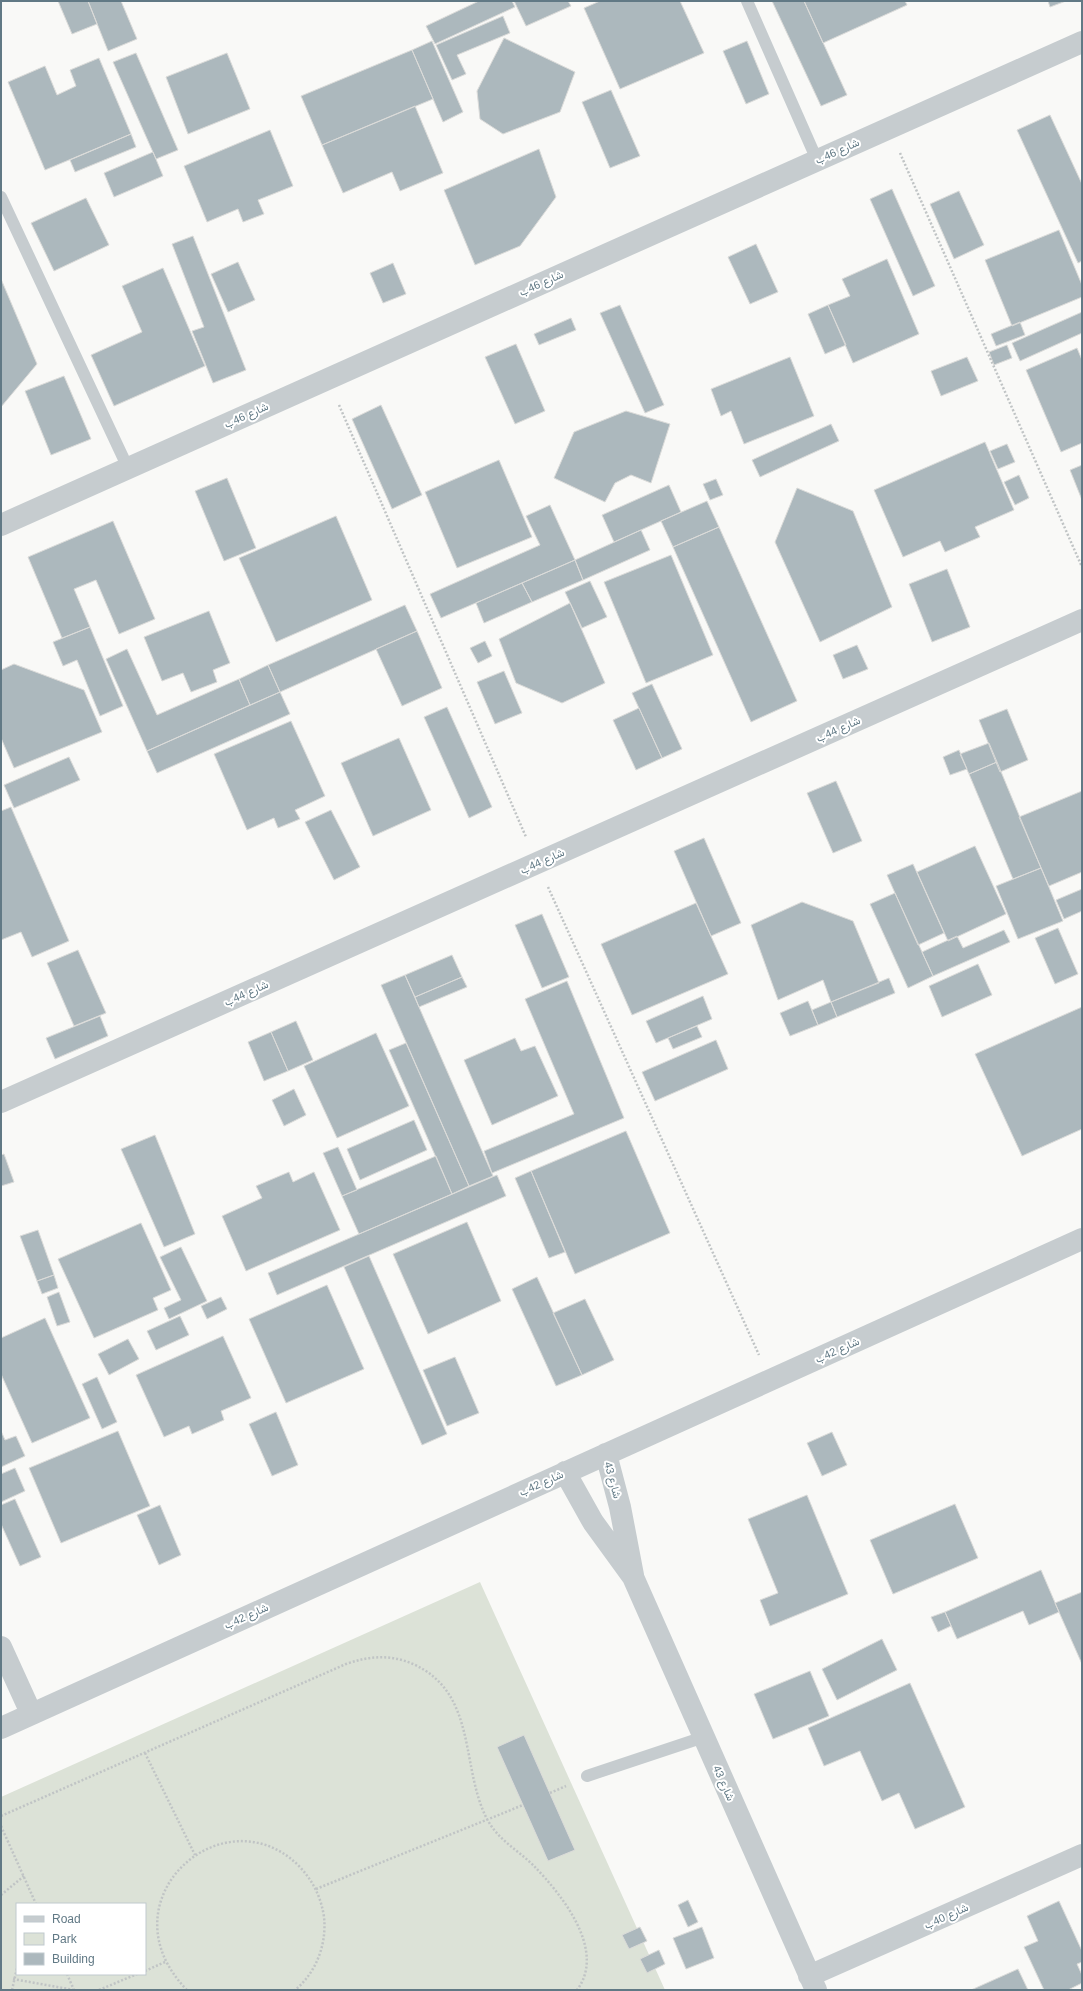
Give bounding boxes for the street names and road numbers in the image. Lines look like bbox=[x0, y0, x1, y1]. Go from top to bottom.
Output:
street label: شارع 46ب bbox=[813, 136, 862, 168]
street label: شارع 46ب bbox=[517, 268, 566, 300]
street label: شارع 46ب bbox=[222, 400, 271, 432]
street label: شارع 44ب bbox=[814, 714, 863, 746]
street label: شارع 44ب bbox=[518, 846, 567, 878]
street label: شارع 44ب bbox=[222, 978, 271, 1010]
street label: شارع 42ب bbox=[813, 1335, 862, 1367]
street label: شارع 43 bbox=[600, 1460, 624, 1500]
street label: شارع 42ب bbox=[517, 1468, 566, 1500]
street label: شارع 42ب bbox=[222, 1601, 271, 1633]
street label: شارع 43 bbox=[709, 1763, 737, 1804]
street label: شارع 40ب bbox=[922, 1901, 971, 1933]

